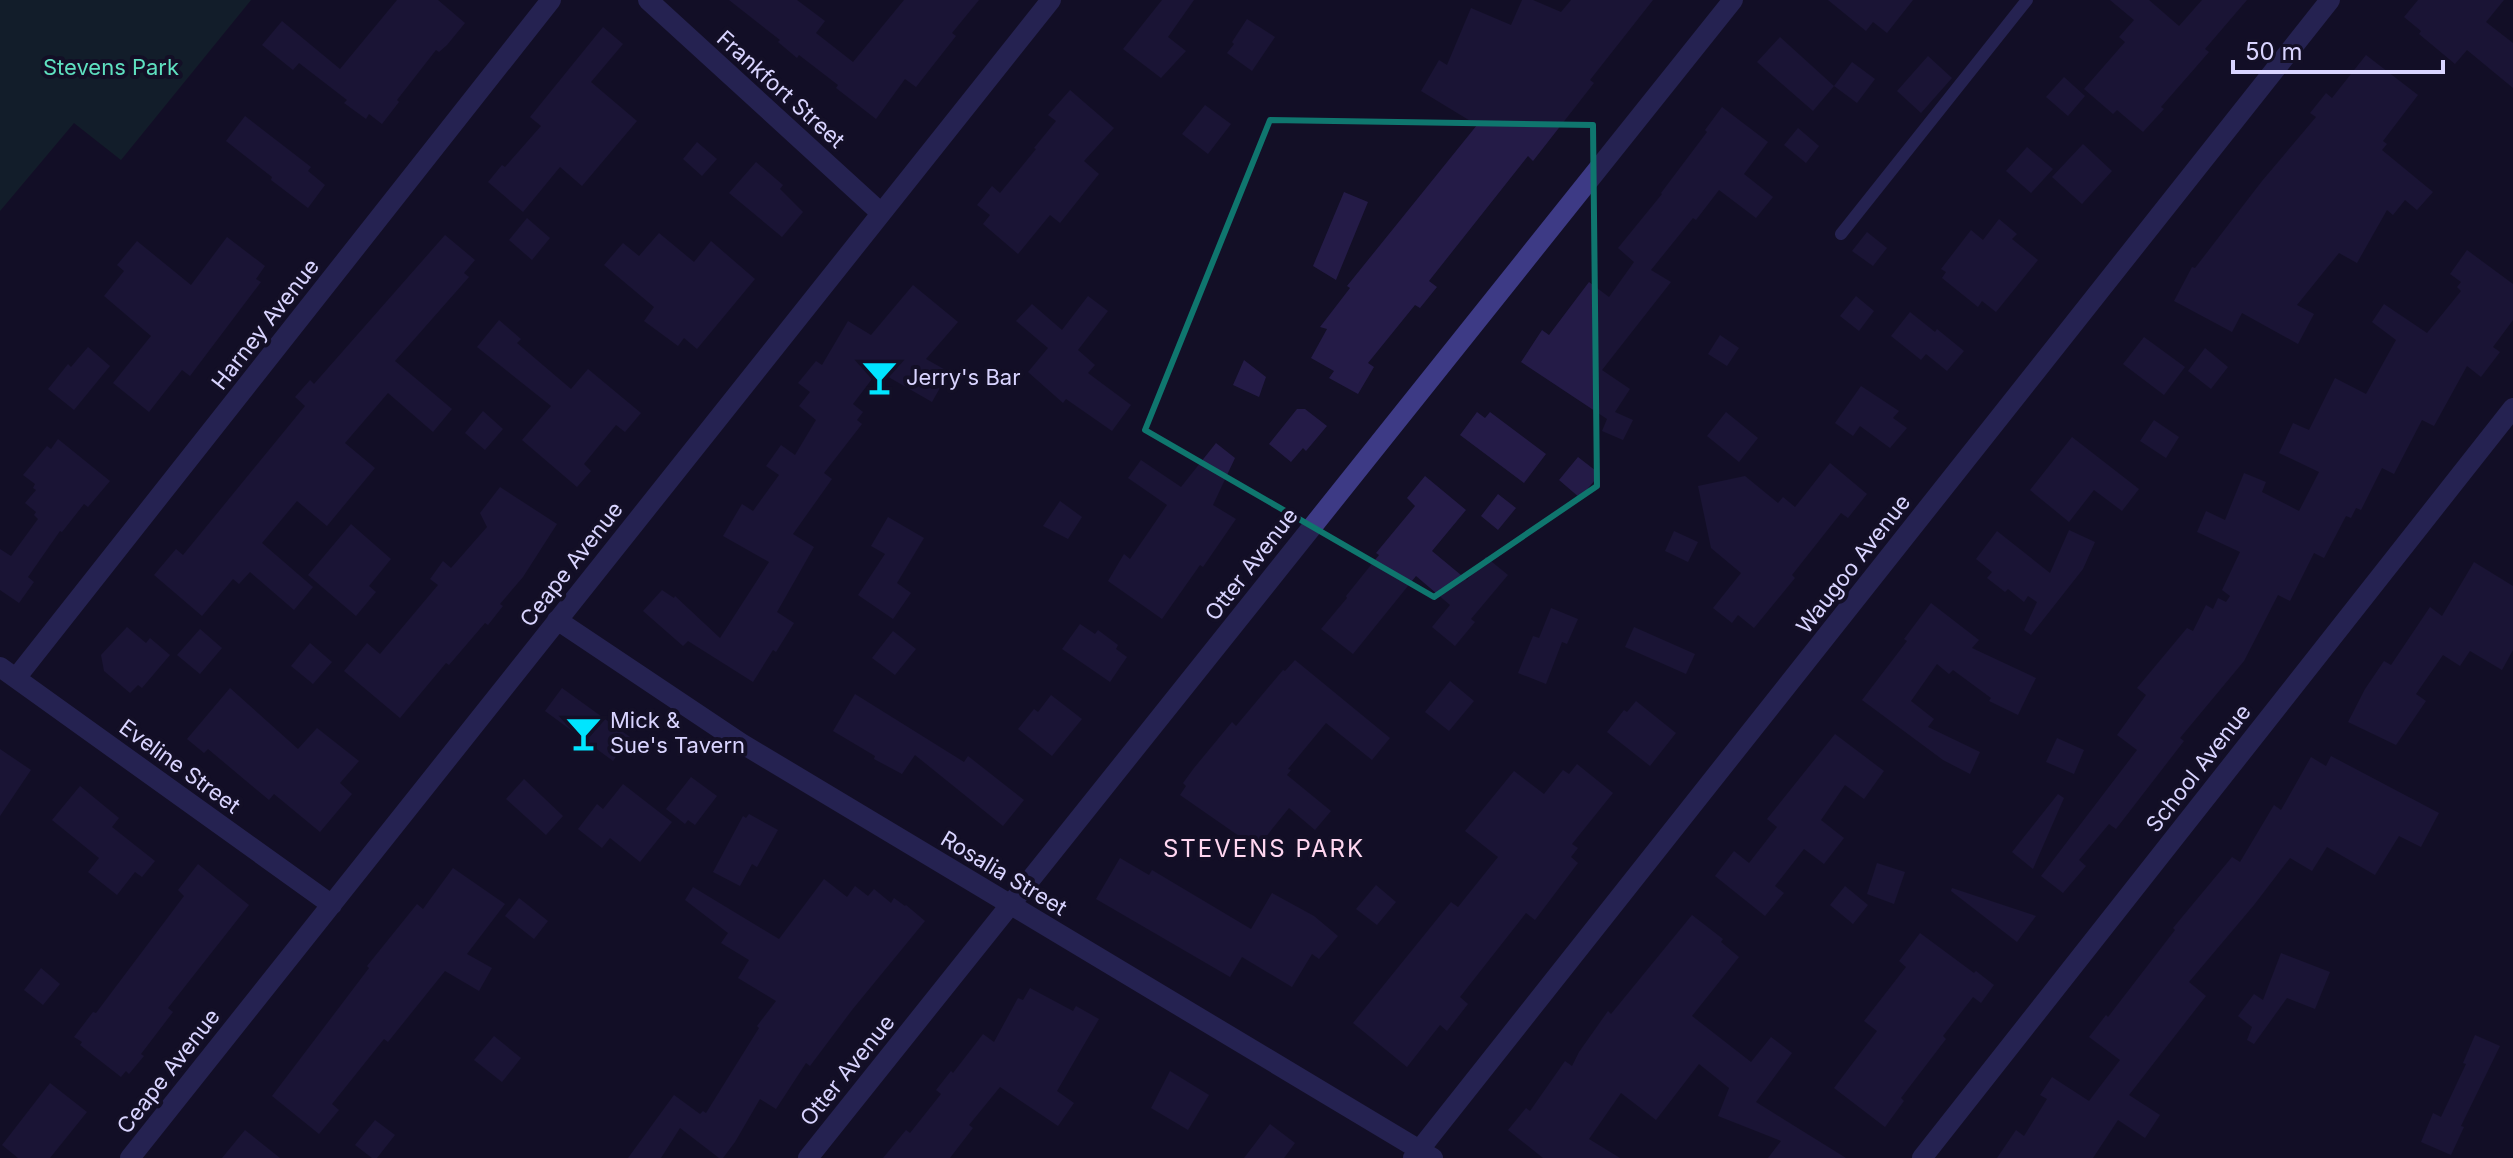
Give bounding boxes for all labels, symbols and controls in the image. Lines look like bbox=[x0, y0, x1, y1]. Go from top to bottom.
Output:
scale bar bbox=[2233, 24, 2443, 74]
street label: Frankfort Street bbox=[712, 25, 850, 153]
text: 50 m bbox=[2245, 37, 2303, 66]
park label: Stevens Park bbox=[43, 54, 179, 80]
street label: Harney Avenue bbox=[206, 254, 324, 394]
bar icon: Jerry's Bar bbox=[861, 358, 899, 396]
place label: Jerry's Bar bbox=[906, 364, 1020, 390]
street label: Waugoo Avenue bbox=[1791, 489, 1915, 639]
street label: Ceape Avenue bbox=[514, 496, 628, 632]
street label: Otter Avenue bbox=[1199, 503, 1303, 625]
street label: School Avenue bbox=[2140, 699, 2256, 837]
place label: Mick & Sue's Tavern bbox=[610, 707, 745, 758]
street label: Eveline Street bbox=[115, 714, 245, 818]
bar icon: Mick & Sue's Tavern bbox=[565, 714, 603, 752]
street label: Rosalia Street bbox=[936, 825, 1072, 921]
district label: STEVENS PARK bbox=[1163, 834, 1365, 863]
street label: Ceape Avenue bbox=[111, 1003, 225, 1139]
street label: Otter Avenue bbox=[794, 1009, 900, 1131]

